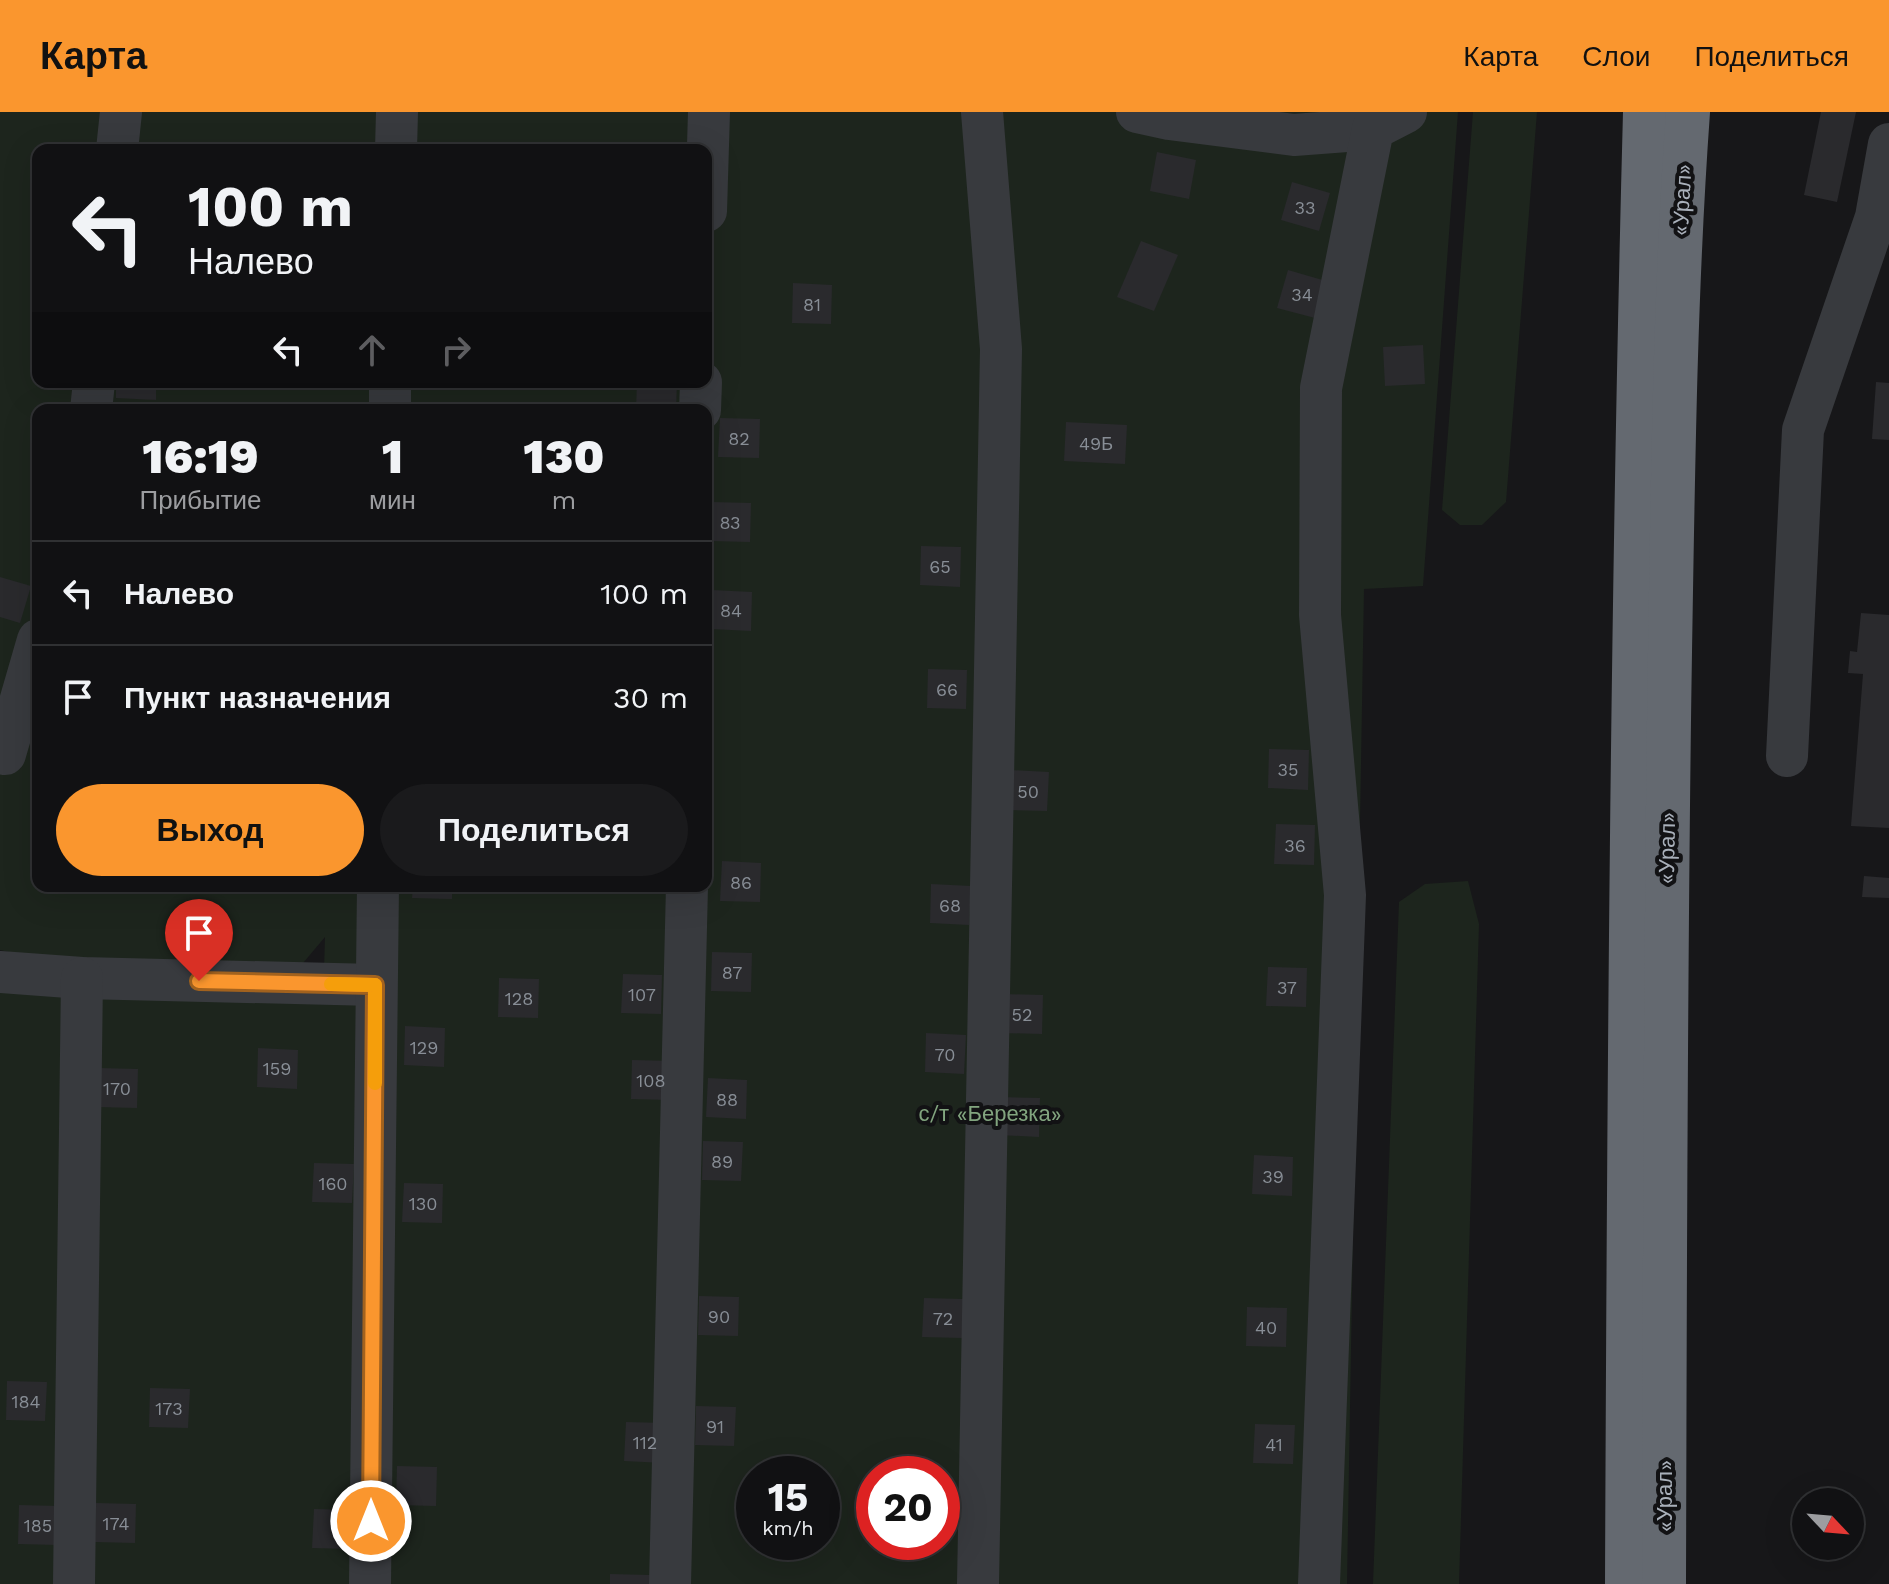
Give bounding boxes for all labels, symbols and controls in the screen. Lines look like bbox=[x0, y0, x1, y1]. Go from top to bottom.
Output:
text: Карта bbox=[40, 34, 147, 78]
text: Карта bbox=[1463, 40, 1538, 73]
text: Слои bbox=[1582, 40, 1650, 73]
text: Поделиться bbox=[1694, 40, 1849, 73]
street label: «Урал» bbox=[1668, 163, 1696, 237]
text: 100 m bbox=[188, 174, 353, 240]
icon: left bbox=[56, 176, 160, 280]
house number: 33 bbox=[1295, 197, 1316, 218]
text: Налево bbox=[188, 241, 314, 283]
house number: 34 bbox=[1291, 284, 1313, 305]
house number: 81 bbox=[803, 294, 821, 315]
icon: left bbox=[266, 328, 310, 372]
icon: ahead bbox=[350, 328, 394, 372]
icon: right bbox=[434, 328, 478, 372]
text: 16:19 bbox=[142, 428, 259, 485]
text: 1 bbox=[382, 428, 403, 485]
text: 130 bbox=[523, 428, 605, 485]
house number: 82 bbox=[728, 428, 750, 449]
house number: 49Б bbox=[1079, 433, 1113, 454]
text: Прибытие bbox=[139, 485, 262, 515]
text: мин bbox=[369, 485, 416, 515]
text: m bbox=[552, 485, 576, 515]
house number: 83 bbox=[719, 512, 741, 533]
house number: 65 bbox=[929, 556, 951, 577]
icon: left bbox=[56, 571, 100, 615]
text: Налево bbox=[124, 576, 234, 611]
text: 100 m bbox=[600, 576, 688, 611]
house number: 84 bbox=[720, 600, 742, 621]
icon: arrive bbox=[56, 675, 100, 719]
house number: 66 bbox=[936, 679, 958, 700]
text: Пункт назначения bbox=[124, 680, 391, 715]
text: 30 m bbox=[613, 680, 688, 715]
house number: 35 bbox=[1278, 759, 1298, 780]
house number: 50 bbox=[1017, 781, 1039, 802]
button: Выход bbox=[56, 784, 364, 876]
button: Поделиться bbox=[380, 784, 688, 876]
street label: «Урал» bbox=[1654, 812, 1680, 884]
house number: 36 bbox=[1284, 835, 1306, 856]
house number: 86 bbox=[730, 872, 752, 893]
house number: 68 bbox=[939, 895, 961, 916]
pin bbox=[165, 899, 233, 981]
icon: arrive bbox=[177, 911, 221, 955]
house number: 87 bbox=[722, 962, 742, 983]
house number: 37 bbox=[1277, 977, 1297, 998]
house number: 107 bbox=[628, 984, 656, 1005]
house number: 128 bbox=[505, 988, 533, 1009]
house number: 52 bbox=[1012, 1004, 1032, 1025]
house number: 129 bbox=[410, 1037, 438, 1058]
house number: 70 bbox=[935, 1044, 955, 1065]
house number: 159 bbox=[263, 1058, 291, 1079]
house number: 108 bbox=[636, 1070, 666, 1091]
house number: 170 bbox=[103, 1078, 131, 1099]
house number: 88 bbox=[716, 1089, 738, 1110]
park label: с/т «Березка» bbox=[919, 1101, 1061, 1126]
house number: 89 bbox=[711, 1151, 733, 1172]
house number: 39 bbox=[1262, 1166, 1284, 1187]
house number: 160 bbox=[318, 1173, 348, 1194]
house number: 130 bbox=[409, 1193, 437, 1214]
house number: 90 bbox=[708, 1306, 730, 1327]
house number: 72 bbox=[933, 1308, 953, 1329]
house number: 40 bbox=[1255, 1317, 1277, 1338]
house number: 184 bbox=[11, 1391, 41, 1412]
house number: 173 bbox=[155, 1398, 183, 1419]
house number: 91 bbox=[706, 1416, 724, 1437]
house number: 112 bbox=[633, 1432, 657, 1453]
house number: 41 bbox=[1265, 1434, 1283, 1455]
speed limit sign: 20 bbox=[856, 1456, 960, 1560]
street label: «Урал» bbox=[1652, 1460, 1677, 1532]
text: 15 bbox=[768, 1474, 808, 1521]
position arrow bbox=[329, 1479, 413, 1563]
north arrow bbox=[1792, 1488, 1864, 1560]
map controls bbox=[1792, 1488, 1864, 1560]
house number: 174 bbox=[103, 1513, 129, 1534]
house number: 185 bbox=[24, 1515, 52, 1536]
text: km/h bbox=[762, 1516, 814, 1540]

